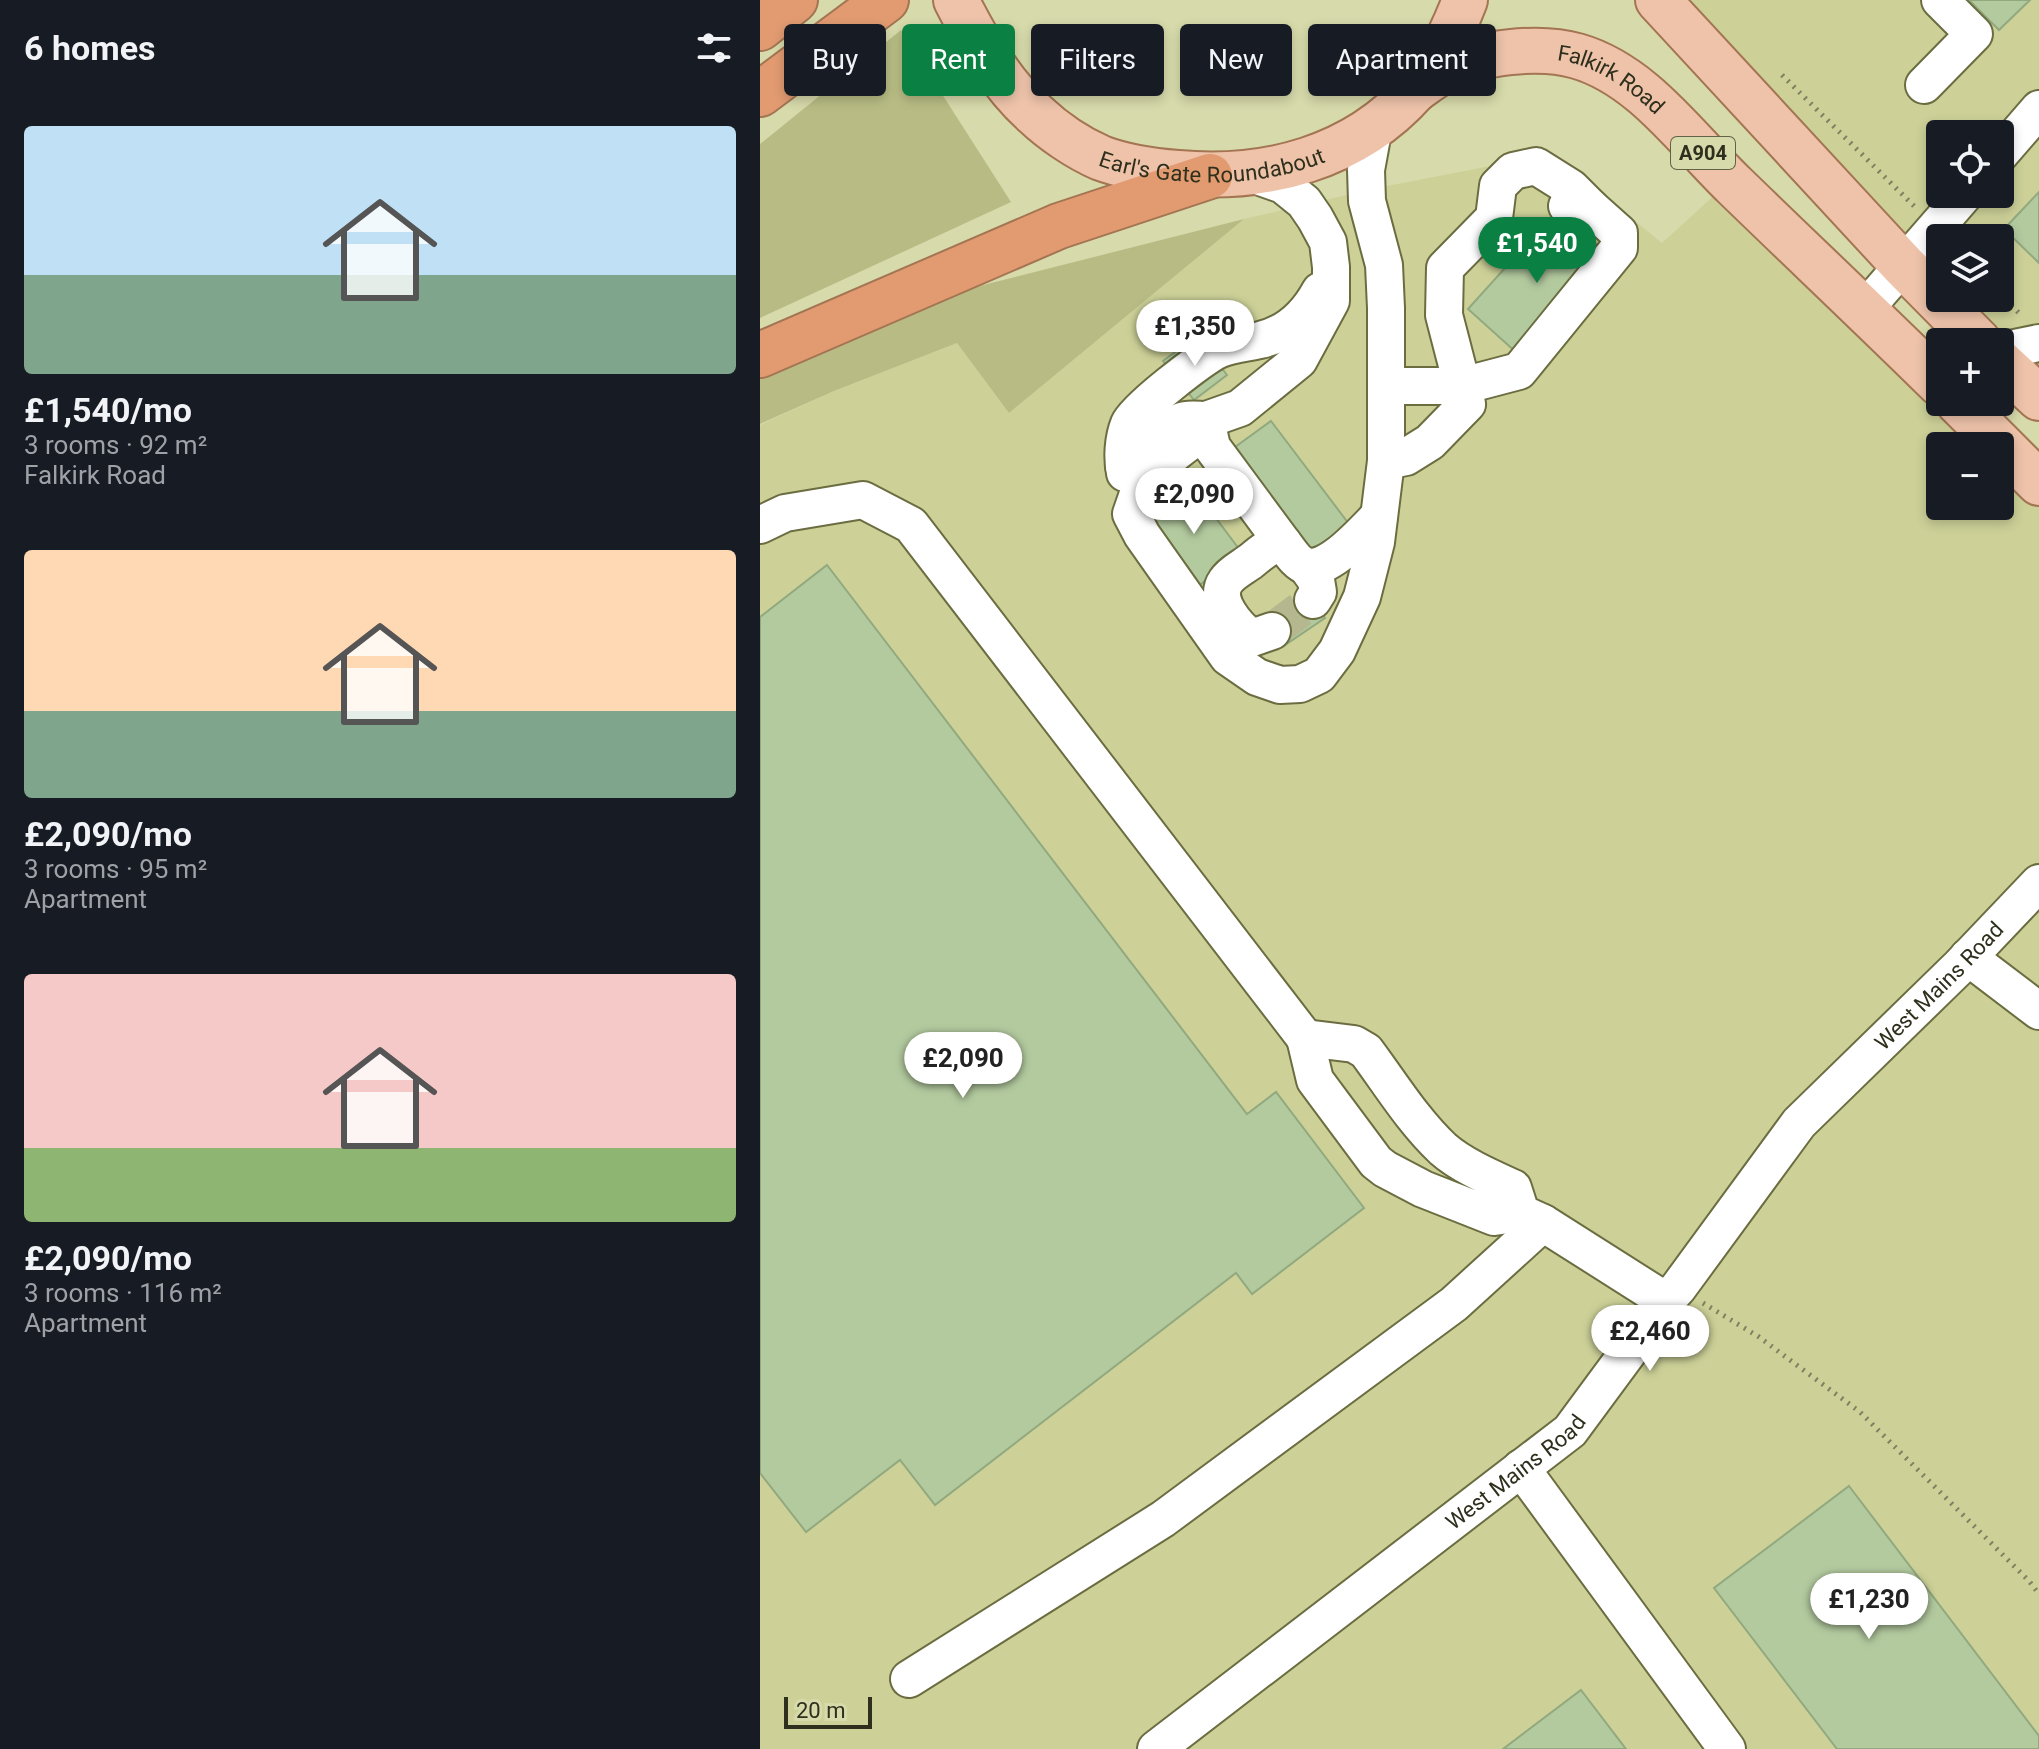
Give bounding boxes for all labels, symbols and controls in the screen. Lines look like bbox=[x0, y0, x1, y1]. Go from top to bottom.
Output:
chip: Buy bbox=[784, 24, 886, 96]
chip: Rent bbox=[902, 24, 1015, 96]
chip: Filters bbox=[1031, 24, 1164, 96]
chip: New bbox=[1180, 24, 1292, 96]
chip: Apartment bbox=[1308, 24, 1496, 96]
icon: filters bbox=[692, 26, 736, 70]
text: 6 homes bbox=[24, 28, 155, 68]
street label: Falkirk Road bbox=[1556, 40, 1670, 119]
map controls bbox=[1926, 120, 2014, 520]
button: locate bbox=[1926, 120, 2014, 208]
road number: A904 bbox=[1671, 137, 1735, 169]
street label: Earl's Gate Roundabout bbox=[1096, 142, 1328, 187]
icon: home bbox=[308, 178, 452, 322]
pin: £1,540 bbox=[1472, 217, 1602, 285]
button: layers bbox=[1926, 224, 2014, 312]
text: £1,540 bbox=[1496, 228, 1578, 258]
pin: £1,350 bbox=[1130, 300, 1260, 368]
text: £1,350 bbox=[1154, 311, 1236, 341]
button: + bbox=[1926, 328, 2014, 416]
text: £1,540/mo bbox=[24, 390, 192, 430]
text: 3 rooms · 92 m² bbox=[24, 430, 207, 460]
button: − bbox=[1926, 432, 2014, 520]
text: Falkirk Road bbox=[24, 460, 166, 490]
pin: £2,090 bbox=[1129, 468, 1259, 536]
text: £2,090 bbox=[1153, 479, 1235, 509]
icon: home bbox=[308, 602, 452, 746]
text: £2,090/mo bbox=[24, 814, 192, 854]
text: 3 rooms · 95 m² bbox=[24, 854, 207, 884]
text: Apartment bbox=[24, 884, 147, 914]
street label: West Mains Road bbox=[1869, 916, 2008, 1055]
icon: home bbox=[308, 1026, 452, 1170]
pin: £2,090 bbox=[898, 1032, 1028, 1100]
text: £2,090 bbox=[922, 1043, 1004, 1073]
text: £2,090/mo bbox=[24, 1238, 192, 1278]
text: 3 rooms · 116 m² bbox=[24, 1278, 222, 1308]
pin: £2,460 bbox=[1585, 1305, 1715, 1373]
text: Apartment bbox=[24, 1308, 147, 1338]
text: £2,460 bbox=[1609, 1316, 1691, 1346]
street label: West Mains Road bbox=[1441, 1410, 1590, 1534]
pin: £1,230 bbox=[1804, 1573, 1934, 1641]
text: £1,230 bbox=[1828, 1584, 1910, 1614]
scale bar bbox=[784, 1693, 872, 1729]
text: 20 m bbox=[796, 1698, 845, 1723]

